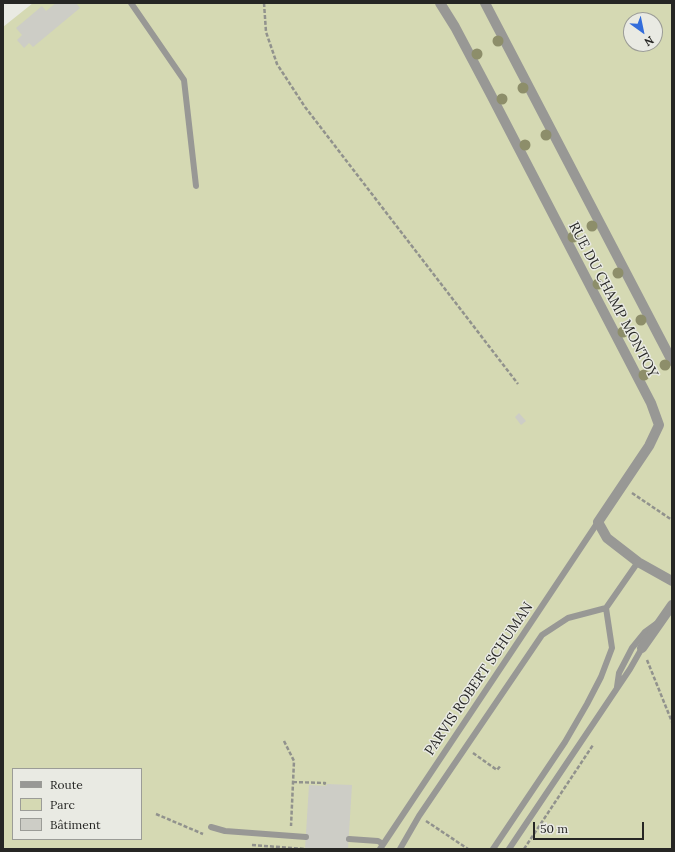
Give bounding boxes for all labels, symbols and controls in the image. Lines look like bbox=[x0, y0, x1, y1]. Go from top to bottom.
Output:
north arrow bbox=[623, 12, 663, 52]
text: N bbox=[642, 33, 656, 49]
street label: RUE DU CHAMP MONTOY bbox=[565, 219, 661, 381]
street label: PARVIS ROBERT SCHUMAN bbox=[421, 599, 537, 759]
legend bbox=[12, 768, 142, 840]
text: Route bbox=[50, 777, 83, 792]
text: Parc bbox=[50, 797, 75, 812]
scale bar bbox=[535, 814, 646, 840]
text: Bâtiment bbox=[50, 817, 101, 832]
text: 50 m bbox=[540, 821, 568, 836]

